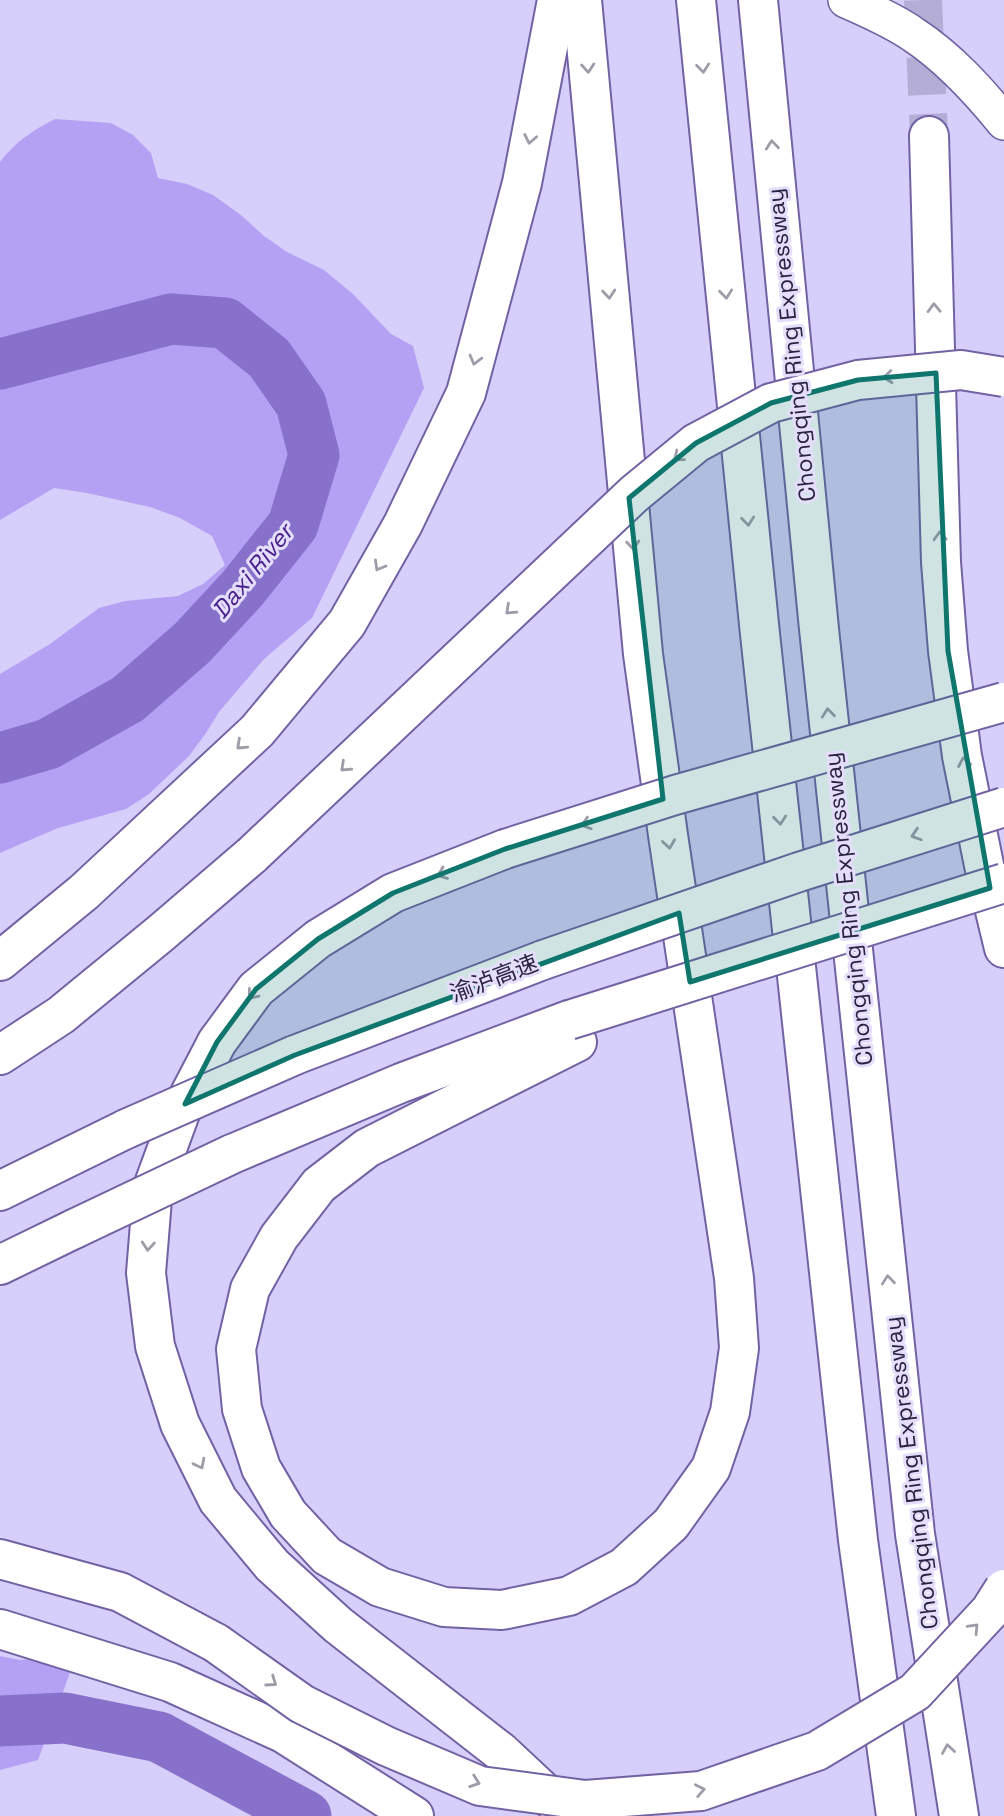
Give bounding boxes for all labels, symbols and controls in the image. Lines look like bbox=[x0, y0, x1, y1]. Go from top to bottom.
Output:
one-way arrow bbox=[580, 63, 595, 74]
one-way arrow bbox=[695, 63, 710, 74]
one-way arrow bbox=[523, 133, 538, 145]
one-way arrow bbox=[765, 139, 780, 150]
street label: Chongqing Ring Expressway bbox=[760, 187, 822, 503]
one-way arrow bbox=[718, 288, 733, 300]
one-way arrow bbox=[602, 289, 617, 300]
one-way arrow bbox=[926, 302, 942, 313]
one-way arrow bbox=[469, 354, 483, 366]
one-way arrow bbox=[882, 369, 893, 384]
one-way arrow bbox=[674, 449, 687, 461]
water label: Daxi River bbox=[204, 515, 301, 625]
one-way arrow bbox=[741, 515, 756, 526]
one-way arrow bbox=[933, 530, 948, 541]
one-way arrow bbox=[625, 540, 640, 551]
one-way arrow bbox=[374, 558, 387, 571]
one-way arrow bbox=[505, 602, 518, 615]
one-way arrow bbox=[820, 707, 835, 719]
one-way arrow bbox=[236, 737, 249, 749]
street label: Chongqing Ring Expressway bbox=[817, 751, 879, 1067]
one-way arrow bbox=[957, 756, 972, 768]
one-way arrow bbox=[340, 758, 353, 771]
one-way arrow bbox=[772, 814, 787, 826]
one-way arrow bbox=[580, 815, 592, 830]
one-way arrow bbox=[910, 827, 922, 841]
one-way arrow bbox=[661, 838, 676, 850]
one-way arrow bbox=[436, 866, 448, 880]
street label: 渝泸高速 bbox=[446, 948, 542, 1008]
one-way arrow bbox=[248, 987, 260, 1000]
one-way arrow bbox=[141, 1241, 156, 1252]
one-way arrow bbox=[880, 1274, 895, 1286]
street label: Chongqing Ring Expressway bbox=[877, 1315, 945, 1631]
one-way arrow bbox=[192, 1457, 205, 1469]
one-way arrow bbox=[966, 1623, 979, 1636]
one-way arrow bbox=[264, 1674, 277, 1687]
one-way arrow bbox=[941, 1743, 956, 1754]
one-way arrow bbox=[468, 1774, 480, 1788]
one-way arrow bbox=[694, 1783, 706, 1798]

